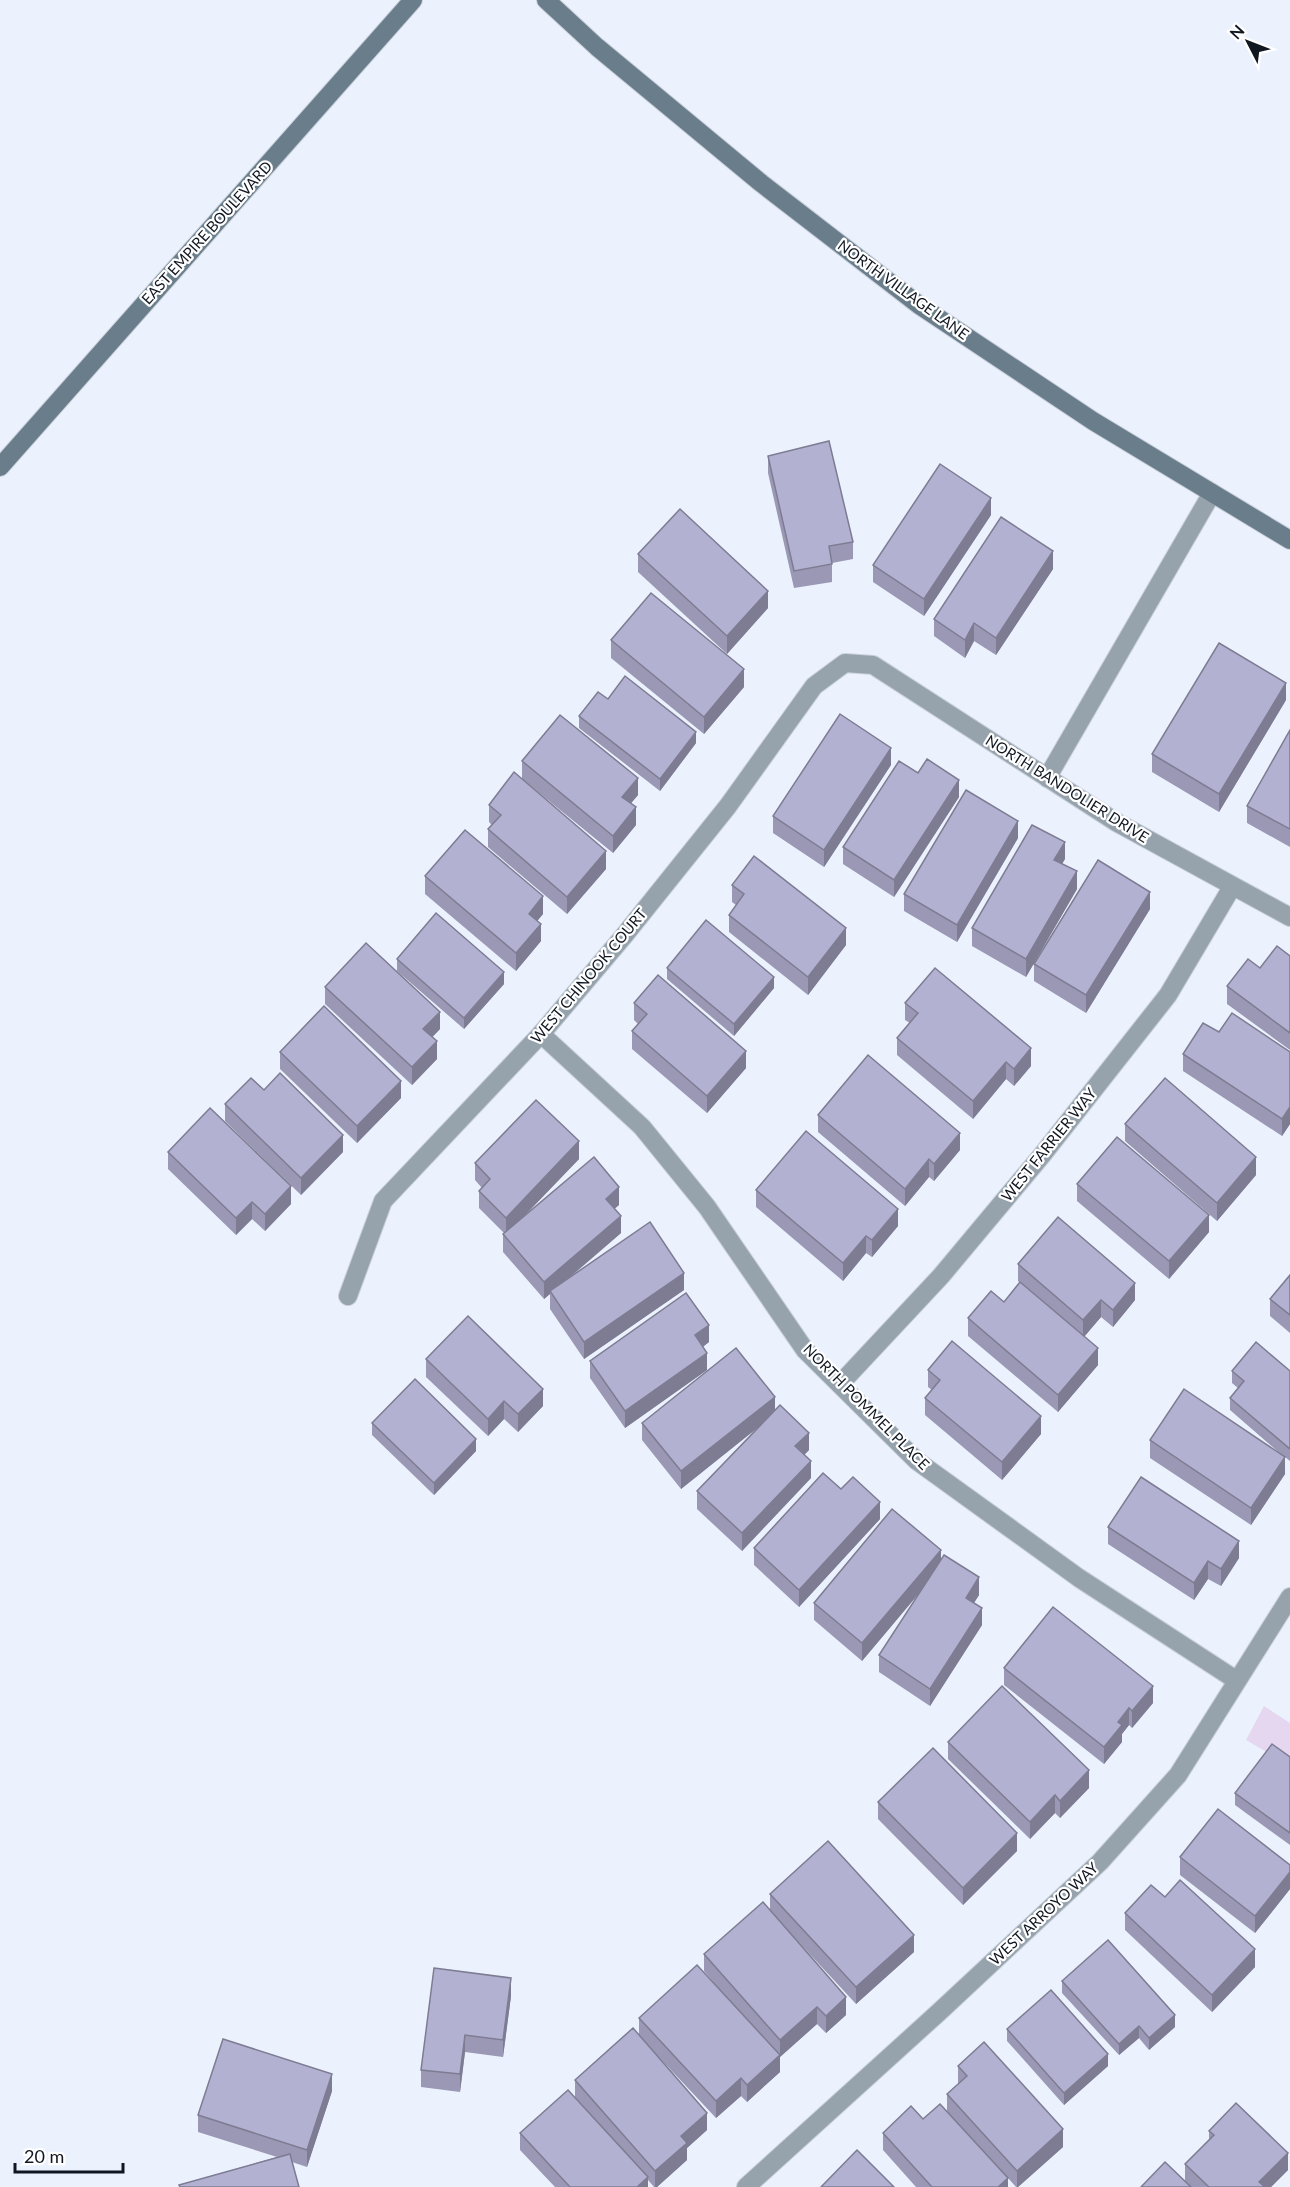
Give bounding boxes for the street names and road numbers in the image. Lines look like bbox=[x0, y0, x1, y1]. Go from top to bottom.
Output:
street label: EAST EMPIRE BOULEVARD bbox=[137, 157, 275, 308]
street label: NORTH VILLAGE LANE bbox=[835, 236, 972, 343]
street label: NORTH BANDOLIER DRIVE bbox=[983, 730, 1152, 846]
street label: WEST CHINOOK COURT bbox=[527, 904, 650, 1046]
street label: WEST FARRIER WAY bbox=[997, 1084, 1100, 1205]
street label: NORTH POMMEL PLACE bbox=[800, 1340, 933, 1473]
street label: WEST ARROYO WAY bbox=[985, 1858, 1102, 1968]

